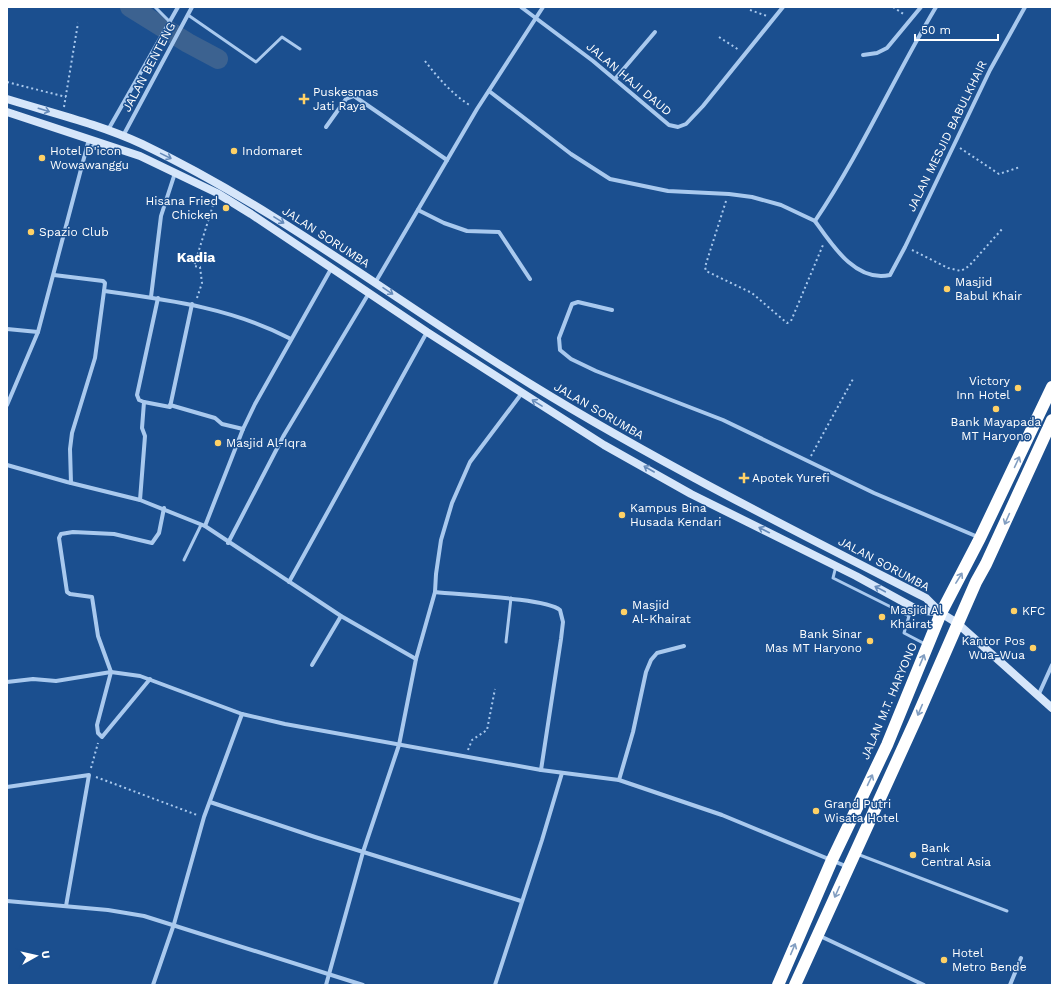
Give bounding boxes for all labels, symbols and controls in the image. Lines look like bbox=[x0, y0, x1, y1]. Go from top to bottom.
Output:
scale bar bbox=[915, 16, 998, 42]
street label: JALAN BENTENG bbox=[120, 20, 178, 114]
text: 50 m bbox=[921, 23, 951, 37]
street label: JALAN HAJI DAUD bbox=[584, 39, 674, 119]
street label: JALAN MESJID BABULKHAIR bbox=[904, 58, 990, 214]
place label: Puskesmas Jati Raya bbox=[313, 85, 378, 113]
marker: Puskesmas Jati Raya bbox=[298, 93, 310, 105]
one-way arrow bbox=[38, 107, 51, 114]
place label: Hotel D'icon Wowawanggu bbox=[50, 144, 129, 172]
place label: Indomaret bbox=[242, 144, 302, 158]
marker: Indomaret bbox=[229, 146, 239, 156]
marker: Hotel D'icon Wowawanggu bbox=[37, 153, 47, 163]
one-way arrow bbox=[159, 153, 171, 160]
place label: Hisana Fried Chicken bbox=[145, 194, 218, 222]
marker: Hisana Fried Chicken bbox=[221, 203, 231, 213]
street label: JALAN SORUMBA bbox=[280, 203, 372, 271]
one-way arrow bbox=[273, 216, 284, 225]
place label: Spazio Club bbox=[39, 225, 109, 239]
marker: Spazio Club bbox=[26, 227, 36, 237]
district label: Kadia bbox=[177, 249, 216, 265]
place label: Masjid Babul Khair bbox=[955, 275, 1022, 303]
marker: Masjid Babul Khair bbox=[942, 284, 952, 294]
one-way arrow bbox=[382, 287, 393, 295]
place label: Victory Inn Hotel bbox=[956, 374, 1011, 402]
street label: JALAN SORUMBA bbox=[552, 380, 646, 442]
marker: Victory Inn Hotel bbox=[1013, 383, 1023, 393]
one-way arrow bbox=[532, 399, 543, 407]
marker: Bank Mayapada MT Haryono bbox=[991, 404, 1001, 414]
place label: Bank Mayapada MT Haryono bbox=[951, 415, 1042, 443]
place label: Masjid Al-Iqra bbox=[226, 436, 307, 450]
marker: Masjid Al-Iqra bbox=[213, 438, 223, 448]
one-way arrow bbox=[1014, 456, 1021, 468]
one-way arrow bbox=[643, 465, 655, 473]
place label: Apotek Yurefi bbox=[752, 471, 830, 485]
marker: Apotek Yurefi bbox=[739, 473, 749, 483]
place label: Kampus Bina Husada Kendari bbox=[630, 501, 722, 529]
marker: Kampus Bina Husada Kendari bbox=[617, 510, 627, 520]
one-way arrow bbox=[1002, 513, 1010, 525]
one-way arrow bbox=[758, 526, 770, 533]
street label: JALAN SORUMBA bbox=[836, 534, 932, 594]
one-way arrow bbox=[955, 573, 963, 584]
one-way arrow bbox=[874, 585, 886, 593]
place label: Masjid Al-Khairat bbox=[632, 598, 691, 626]
place label: Masjid Al Khairat bbox=[890, 603, 943, 631]
place label: KFC bbox=[1022, 604, 1045, 618]
marker: KFC bbox=[1009, 606, 1019, 616]
marker: Masjid Al-Khairat bbox=[619, 607, 629, 617]
marker: Masjid Al Khairat bbox=[877, 612, 887, 622]
place label: Bank Sinar Mas MT Haryono bbox=[765, 627, 862, 655]
place label: Kantor Pos Wua-Wua bbox=[961, 634, 1025, 662]
marker: Bank Sinar Mas MT Haryono bbox=[865, 636, 875, 646]
street label: JALAN M.T. HARYONO bbox=[858, 640, 920, 762]
marker: Kantor Pos Wua-Wua bbox=[1028, 643, 1038, 653]
one-way arrow bbox=[918, 655, 926, 667]
one-way arrow bbox=[916, 704, 923, 716]
one-way arrow bbox=[867, 774, 874, 786]
place label: Grand Putri Wisata Hotel bbox=[824, 797, 899, 825]
marker: Grand Putri Wisata Hotel bbox=[811, 806, 821, 816]
place label: Bank Central Asia bbox=[921, 841, 991, 869]
marker: Bank Central Asia bbox=[908, 850, 918, 860]
one-way arrow bbox=[833, 886, 840, 898]
north arrow bbox=[16, 936, 56, 976]
one-way arrow bbox=[790, 944, 798, 956]
place label: Hotel Metro Bende bbox=[952, 946, 1027, 974]
text: U bbox=[38, 950, 52, 960]
marker: Hotel Metro Bende bbox=[939, 955, 949, 965]

